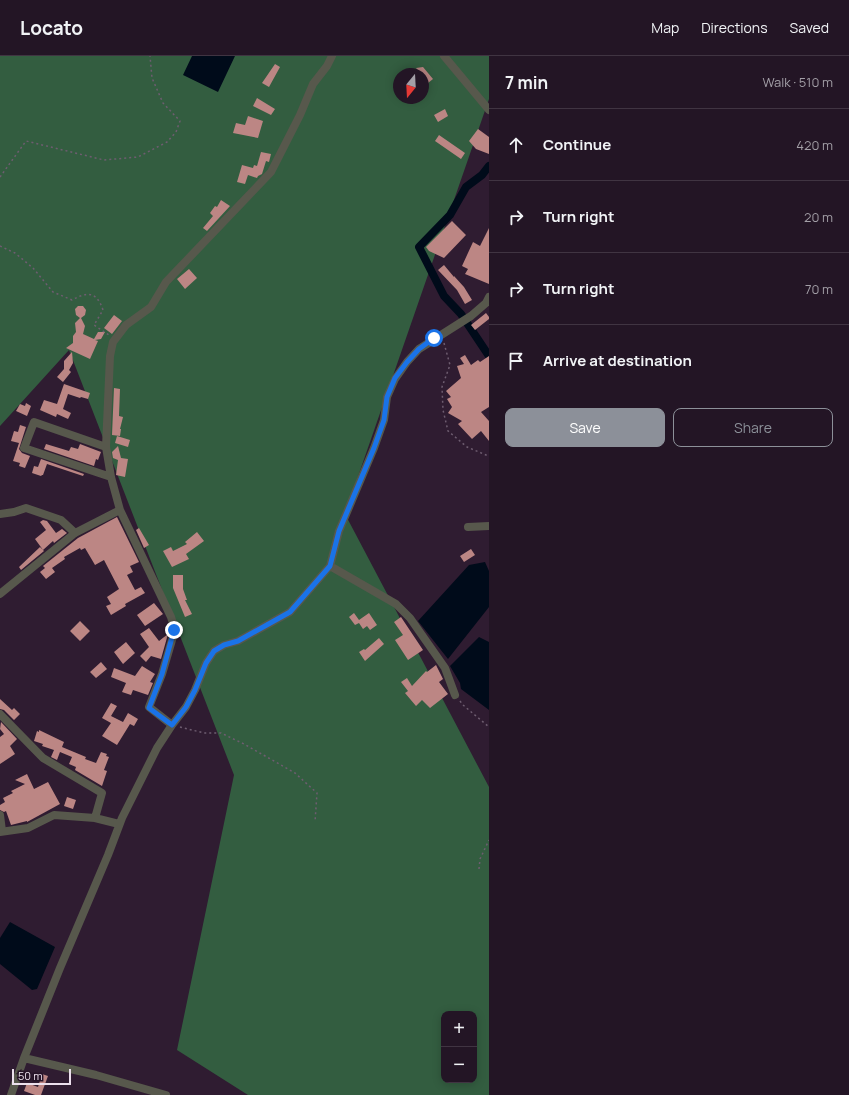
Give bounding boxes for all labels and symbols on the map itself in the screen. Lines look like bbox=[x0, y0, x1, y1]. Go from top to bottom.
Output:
north arrow bbox=[393, 68, 429, 104]
route start bbox=[425, 329, 443, 347]
route end bbox=[165, 621, 183, 639]
scale bar bbox=[12, 1067, 71, 1086]

